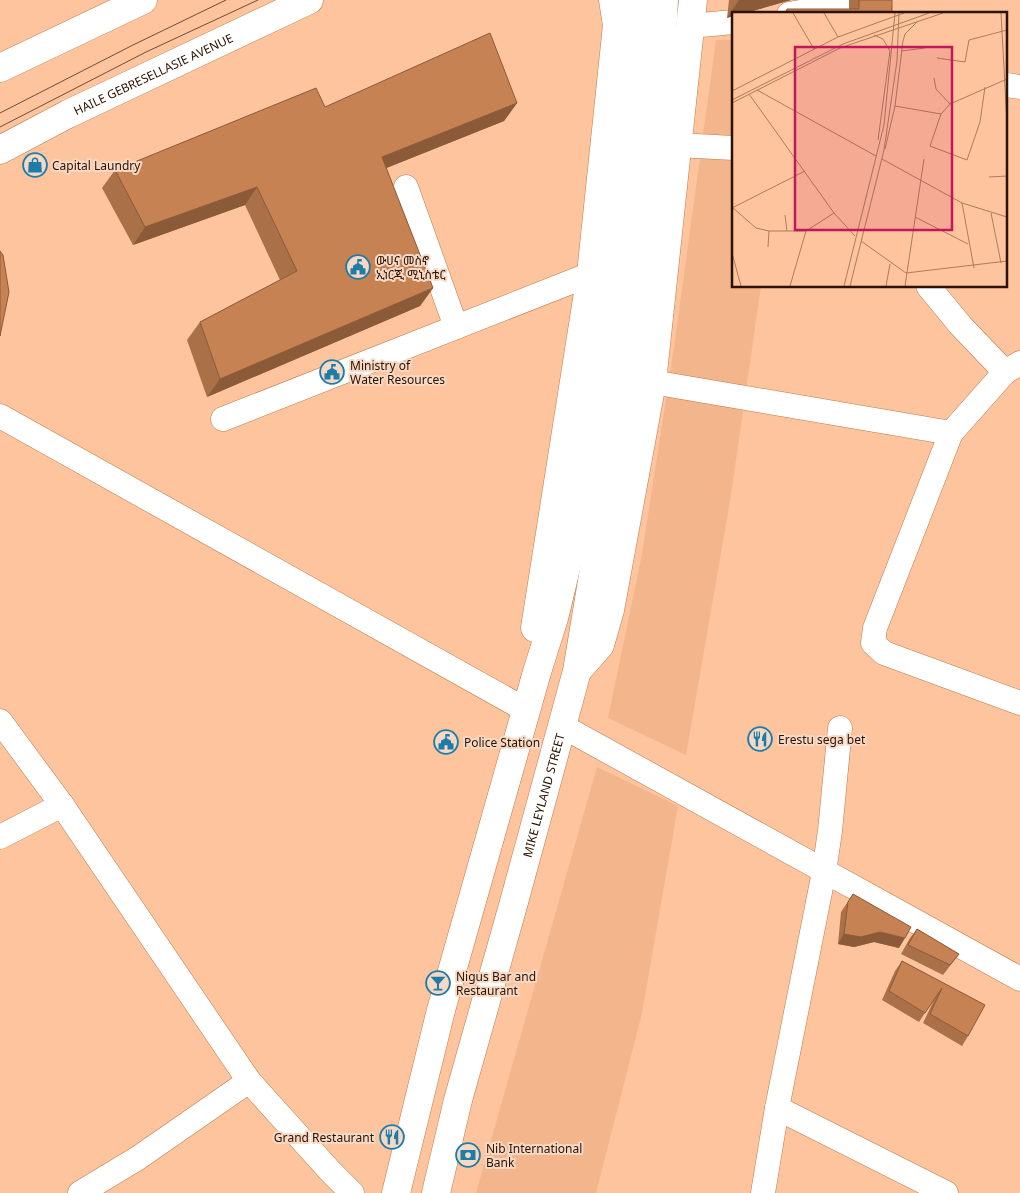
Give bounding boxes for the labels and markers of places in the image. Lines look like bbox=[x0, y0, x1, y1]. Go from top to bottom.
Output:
shop icon: Capital Laundry bbox=[22, 152, 48, 178]
place label: Capital Laundry bbox=[52, 157, 141, 174]
place label: ውሀና መስኖ ኢነርጂ ሚኒስቴር bbox=[376, 252, 446, 283]
public building icon: ውሀና መስኖ ኢነርጂ ሚኒስቴር bbox=[345, 254, 371, 280]
place label: Ministry of Water Resources bbox=[350, 357, 445, 388]
public building icon: Ministry of Water Resources bbox=[319, 359, 345, 385]
restaurant icon: Erestu sega bet bbox=[747, 726, 773, 752]
public building icon: Police Station bbox=[433, 729, 459, 755]
place label: Erestu sega bet bbox=[778, 731, 866, 748]
place label: Police Station bbox=[464, 734, 540, 751]
place label: Nigus Bar and Restaurant bbox=[456, 968, 536, 999]
bar icon: Nigus Bar and Restaurant bbox=[425, 970, 451, 996]
restaurant icon: Grand Restaurant bbox=[379, 1124, 405, 1150]
place label: Grand Restaurant bbox=[274, 1129, 375, 1146]
place label: Nib International Bank bbox=[486, 1140, 582, 1171]
bank icon: Nib International Bank bbox=[455, 1142, 481, 1168]

